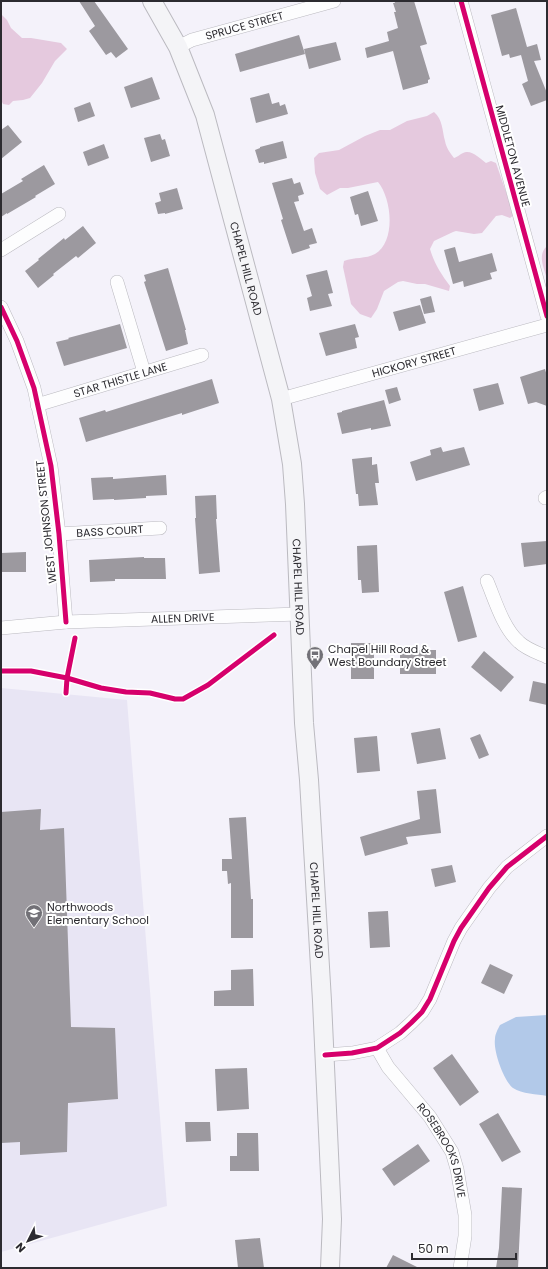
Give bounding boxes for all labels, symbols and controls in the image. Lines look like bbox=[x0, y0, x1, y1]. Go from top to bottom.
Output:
street label: SPRUCE STREET bbox=[203, 7, 285, 44]
street label: MIDDLETON AVENUE bbox=[492, 103, 534, 209]
street label: CHAPEL HILL ROAD bbox=[226, 220, 266, 318]
street label: HICKORY STREET bbox=[370, 343, 458, 381]
street label: STAR THISTLE LANE bbox=[71, 358, 169, 402]
street label: WEST JOHNSON STREET bbox=[32, 460, 60, 584]
street label: BASS COURT bbox=[76, 521, 144, 541]
street label: CHAPEL HILL ROAD bbox=[288, 538, 308, 636]
street label: ALLEN DRIVE bbox=[151, 609, 215, 627]
place label: Chapel Hill Road & West Boundary Street bbox=[328, 641, 446, 670]
bus stop icon: Chapel Hill Road & West Boundary Street bbox=[305, 645, 325, 670]
street label: CHAPEL HILL ROAD bbox=[306, 862, 328, 959]
place label: Northwoods Elementary School bbox=[47, 899, 149, 928]
school or university icon: Northwoods Elementary School bbox=[24, 903, 44, 928]
street label: ROSEBROOKS DRIVE bbox=[413, 1099, 470, 1199]
north arrow bbox=[8, 1221, 48, 1261]
scale bar bbox=[412, 1235, 516, 1261]
text: N bbox=[12, 1239, 29, 1256]
text: 50 m bbox=[418, 1240, 449, 1257]

